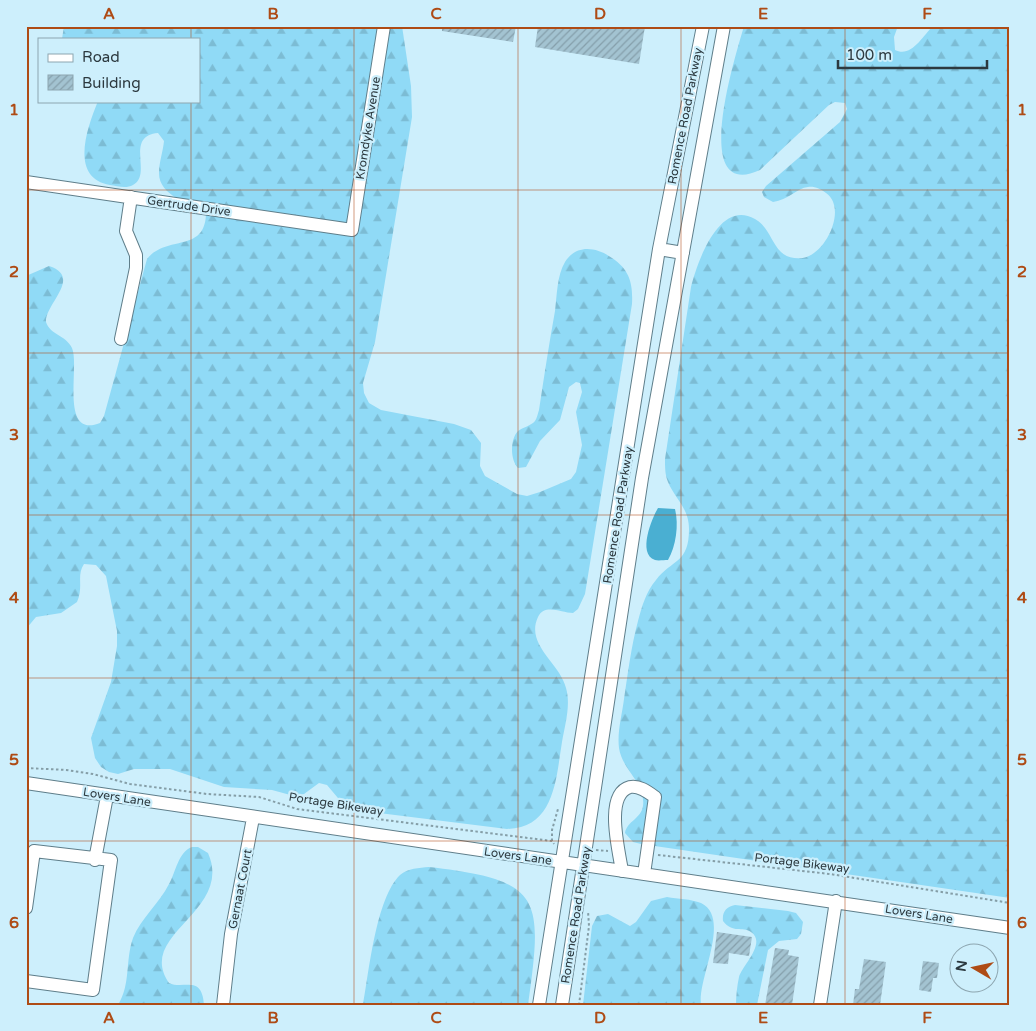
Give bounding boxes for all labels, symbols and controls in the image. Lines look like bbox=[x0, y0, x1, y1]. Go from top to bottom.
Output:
text: A bbox=[103, 4, 115, 24]
text: B bbox=[267, 4, 279, 24]
text: C bbox=[430, 4, 442, 24]
text: D bbox=[594, 4, 606, 24]
text: E bbox=[758, 4, 768, 24]
text: F bbox=[922, 4, 932, 24]
legend bbox=[38, 38, 200, 102]
scale bar bbox=[838, 38, 987, 70]
street label: Romence Road Parkway bbox=[665, 46, 705, 185]
text: 100 m bbox=[846, 46, 892, 64]
text: Road bbox=[82, 48, 120, 66]
text: Building bbox=[82, 74, 141, 92]
street label: Kromdyke Avenue bbox=[353, 75, 383, 180]
text: 1 bbox=[9, 100, 19, 120]
text: 1 bbox=[1017, 100, 1027, 120]
street label: Gertrude Drive bbox=[146, 193, 232, 219]
text: 2 bbox=[9, 262, 19, 282]
text: 2 bbox=[1017, 262, 1027, 282]
text: 3 bbox=[9, 425, 19, 445]
text: 3 bbox=[1017, 425, 1027, 445]
street label: Romence Road Parkway bbox=[600, 445, 636, 585]
text: 4 bbox=[9, 588, 19, 608]
text: 4 bbox=[1017, 588, 1027, 608]
text: 5 bbox=[9, 750, 19, 770]
text: 5 bbox=[1017, 750, 1027, 770]
street label: Lovers Lane bbox=[82, 785, 152, 809]
street label: Portage Bikeway bbox=[288, 790, 385, 818]
street label: Lovers Lane bbox=[483, 844, 553, 868]
street label: Romence Road Parkway bbox=[558, 845, 594, 985]
street label: Gernaat Court bbox=[225, 848, 255, 930]
street label: Portage Bikeway bbox=[754, 850, 851, 876]
street label: Lovers Lane bbox=[884, 902, 954, 926]
text: 6 bbox=[9, 913, 19, 933]
text: 6 bbox=[1017, 913, 1027, 933]
north arrow bbox=[948, 944, 998, 994]
text: N bbox=[952, 959, 971, 973]
text: A bbox=[103, 1008, 115, 1028]
text: B bbox=[267, 1008, 279, 1028]
text: C bbox=[430, 1008, 442, 1028]
text: D bbox=[594, 1008, 606, 1028]
text: E bbox=[758, 1008, 768, 1028]
text: F bbox=[922, 1008, 932, 1028]

